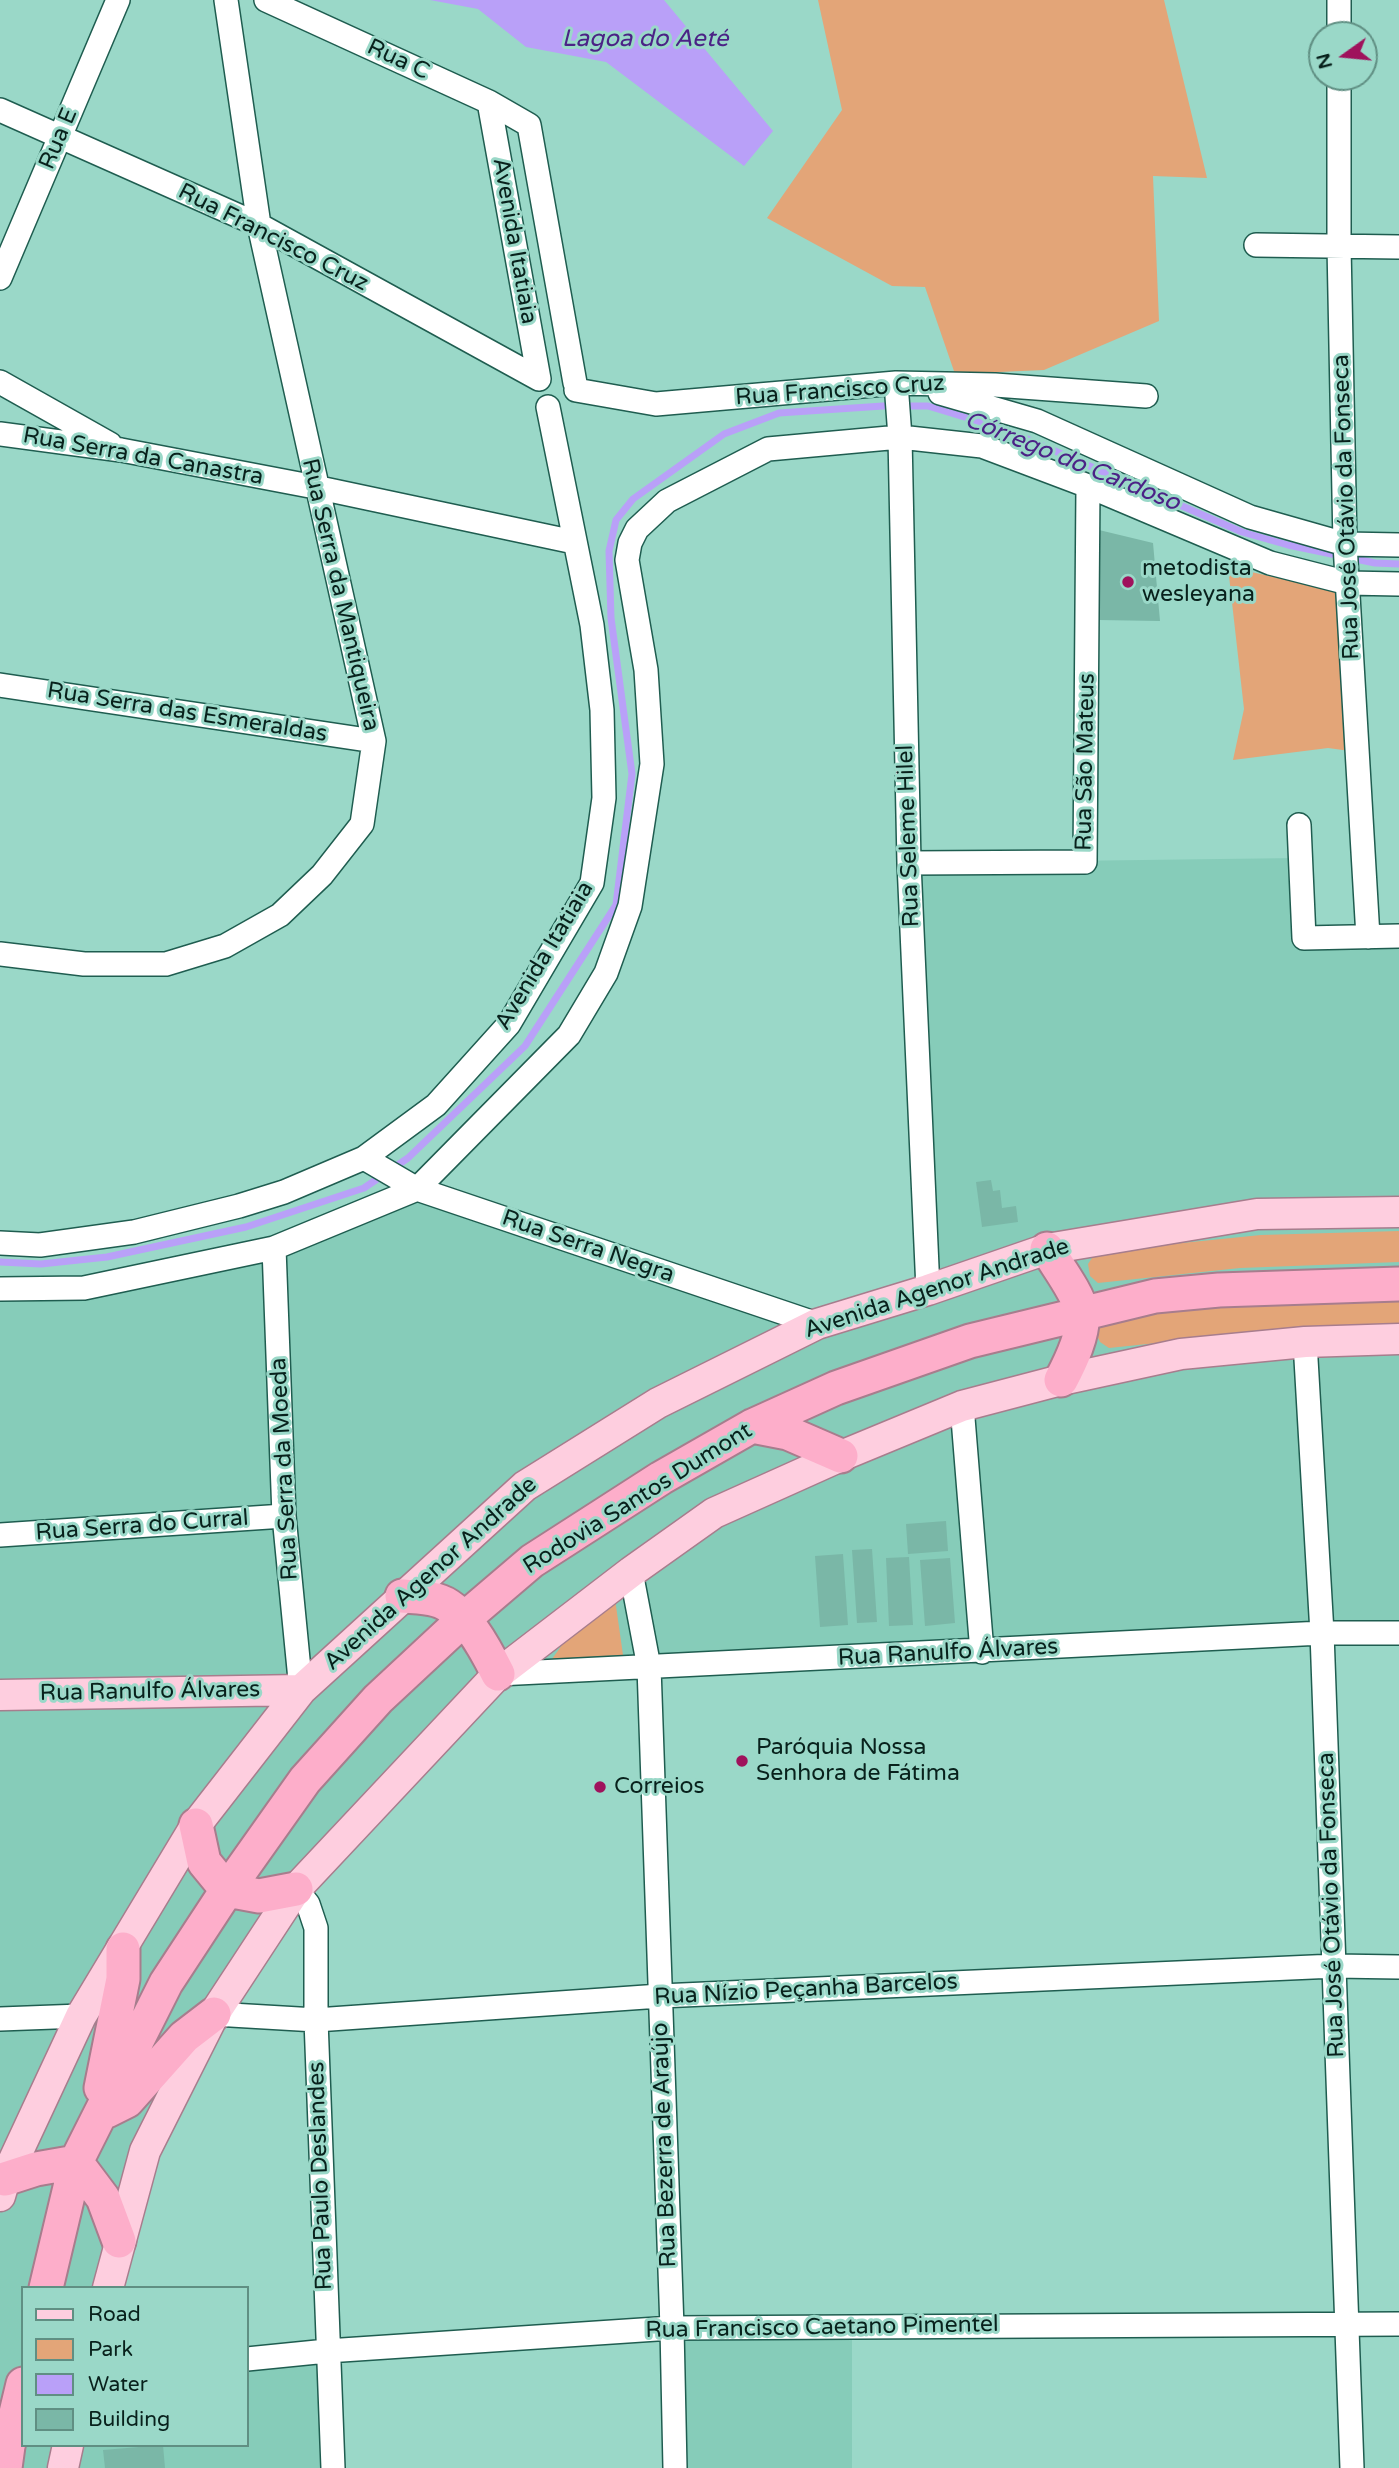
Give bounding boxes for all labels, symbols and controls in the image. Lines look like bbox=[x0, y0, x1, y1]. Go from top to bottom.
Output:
north arrow bbox=[1308, 21, 1378, 91]
water label: Lagoa do Aeté bbox=[562, 26, 728, 54]
street label: Rua C bbox=[363, 34, 433, 86]
text: N bbox=[1312, 51, 1337, 71]
street label: Rua E bbox=[34, 104, 84, 174]
street label: Avenida Itatiaia bbox=[486, 156, 542, 326]
street label: Rua Francisco Cruz bbox=[173, 178, 373, 298]
street label: Rua José Otávio da Fonseca bbox=[1328, 354, 1366, 660]
street label: Rua Francisco Cruz bbox=[734, 370, 946, 412]
water label: Córrego do Cardoso bbox=[960, 406, 1184, 518]
street label: Rua Serra da Canastra bbox=[21, 422, 265, 492]
street label: Rua Serra da Mantiqueira bbox=[295, 456, 385, 734]
place label: metodista wesleyana bbox=[1142, 555, 1255, 609]
marker: metodista wesleyana bbox=[1120, 574, 1136, 590]
street label: Rua São Mateus bbox=[1071, 673, 1101, 851]
street label: Rua Serra das Esmeraldas bbox=[45, 677, 329, 749]
street label: Rua Seleme Hilel bbox=[892, 744, 926, 928]
street label: Avenida Itatiaia bbox=[490, 877, 600, 1035]
street label: Rua Serra Negra bbox=[498, 1205, 678, 1289]
street label: Avenida Agenor Andrade bbox=[801, 1233, 1073, 1345]
street label: Rua Serra da Moeda bbox=[265, 1357, 305, 1581]
street label: Rodovia Santos Dumont bbox=[518, 1417, 758, 1581]
street label: Avenida Agenor Andrade bbox=[319, 1471, 543, 1677]
street label: Rua Serra do Curral bbox=[35, 1505, 249, 1547]
street label: Rua Ranulfo Álvares bbox=[837, 1633, 1059, 1673]
street label: Rua Ranulfo Álvares bbox=[39, 1676, 261, 1708]
place label: Paróquia Nossa Senhora de Fátima bbox=[756, 1734, 960, 1788]
street label: Rua José Otávio da Fonseca bbox=[1313, 1752, 1351, 2058]
marker: Paróquia Nossa Senhora de Fátima bbox=[734, 1753, 750, 1769]
place label: Correios bbox=[614, 1773, 705, 1801]
marker: Correios bbox=[592, 1779, 608, 1795]
street label: Rua Nízio Peçanha Barcelos bbox=[654, 1968, 958, 2012]
street label: Rua Bezerra de Araújo bbox=[647, 2022, 683, 2268]
street label: Rua Paulo Deslandes bbox=[303, 2061, 339, 2291]
legend bbox=[21, 2286, 248, 2447]
text: Road bbox=[88, 2302, 141, 2327]
street label: Rua Francisco Caetano Pimentel bbox=[645, 2311, 999, 2345]
text: Park bbox=[88, 2337, 133, 2362]
text: Water bbox=[88, 2372, 148, 2397]
text: Building bbox=[88, 2407, 170, 2432]

